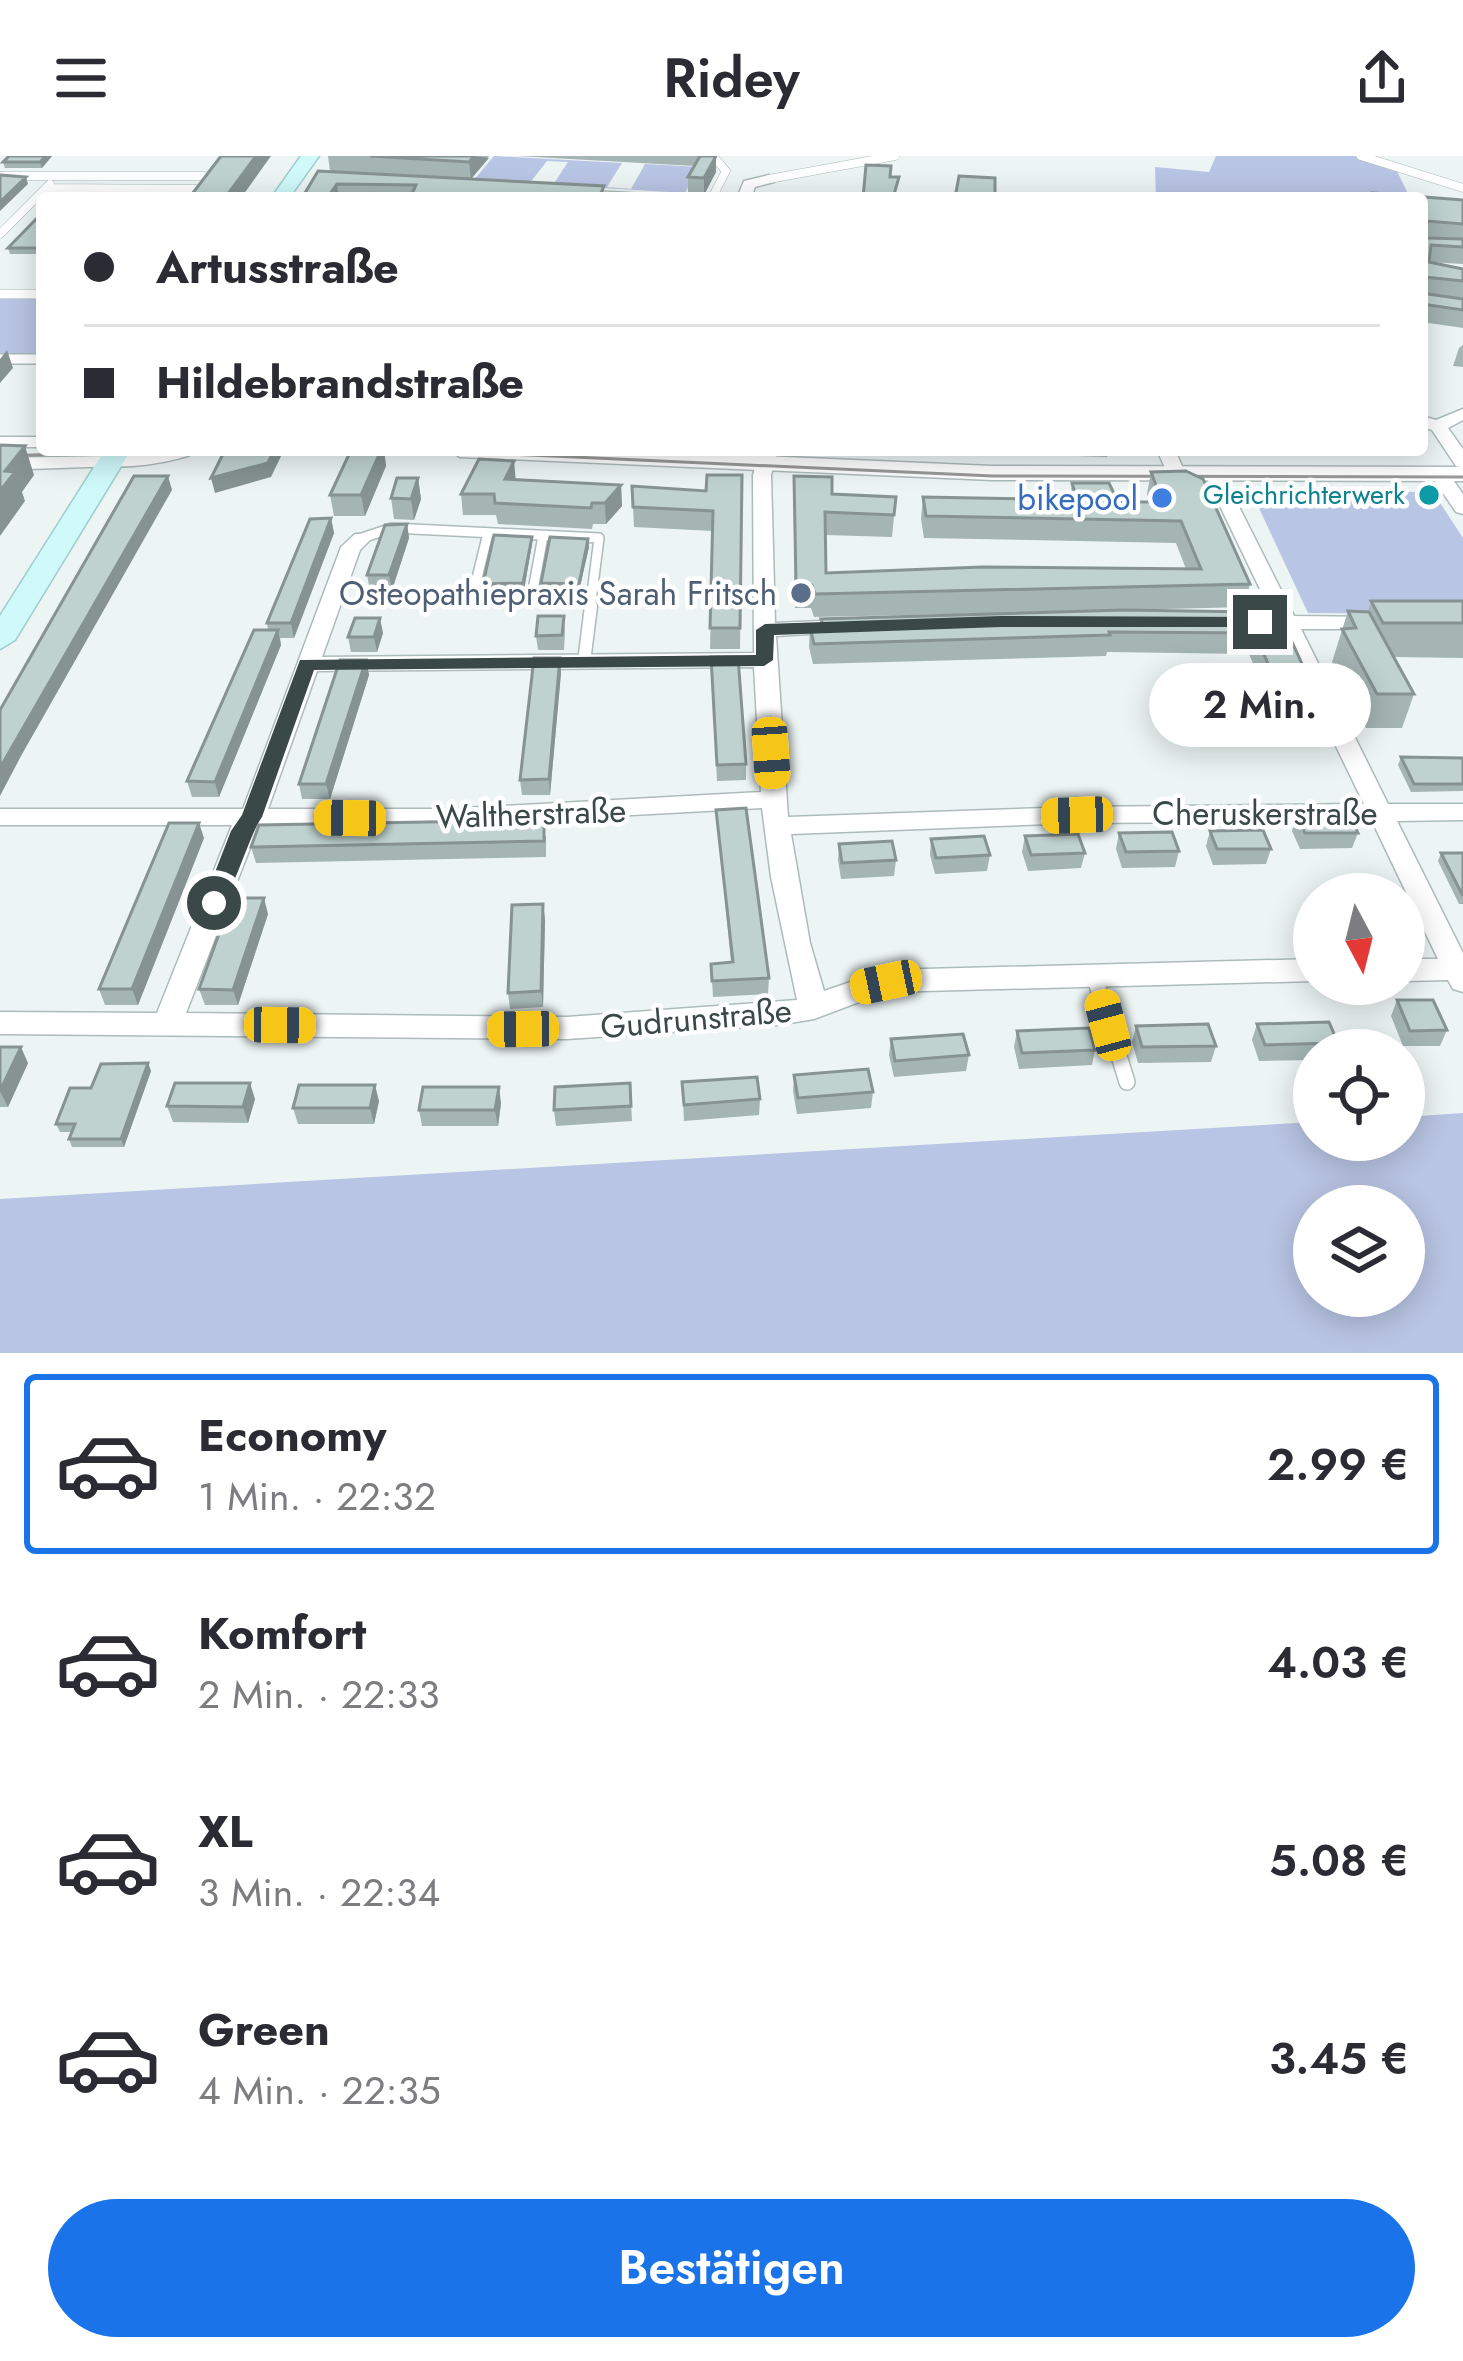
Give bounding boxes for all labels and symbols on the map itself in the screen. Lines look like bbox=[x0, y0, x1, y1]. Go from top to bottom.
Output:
place label: bikepool bbox=[1017, 475, 1138, 522]
place label: Gleichrichterwerk bbox=[1203, 475, 1405, 514]
marker: Gleichrichterwerk bbox=[1416, 482, 1442, 508]
marker: bikepool bbox=[1149, 485, 1175, 511]
place label: Osteopathiepraxis Sarah Fritsch bbox=[339, 570, 777, 617]
marker: Osteopathiepraxis Sarah Fritsch bbox=[788, 580, 814, 606]
route end bbox=[1233, 595, 1287, 649]
callout: 2 Min. bbox=[1149, 664, 1371, 748]
car bbox=[751, 716, 791, 790]
street label: Waltherstraße bbox=[435, 787, 627, 840]
street label: Cheruskerstraße bbox=[1152, 790, 1378, 837]
car bbox=[1040, 796, 1114, 834]
car bbox=[314, 799, 386, 837]
north arrow bbox=[1293, 873, 1425, 1005]
route start bbox=[187, 876, 241, 930]
car bbox=[847, 957, 925, 1007]
car bbox=[1081, 986, 1135, 1064]
street label: Gudrunstraße bbox=[598, 987, 794, 1050]
car bbox=[244, 1006, 316, 1044]
car bbox=[487, 1010, 559, 1048]

